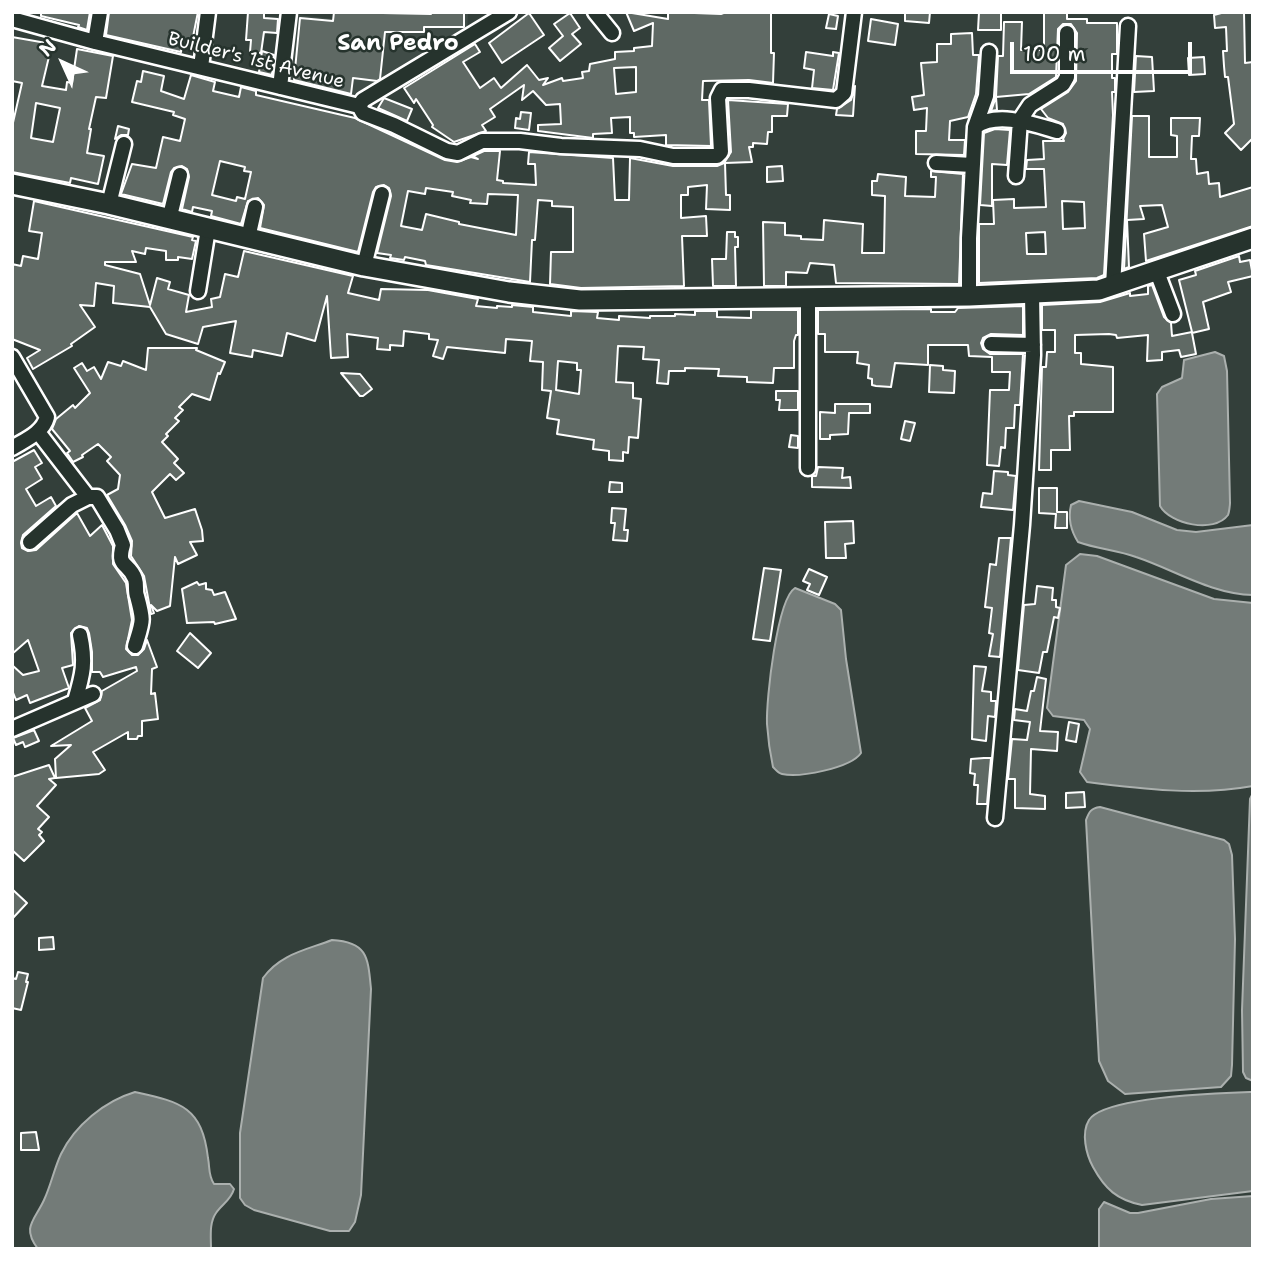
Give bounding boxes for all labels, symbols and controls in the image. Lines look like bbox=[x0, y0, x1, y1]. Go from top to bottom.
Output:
north arrow bbox=[28, 28, 98, 98]
street label: Builder's 1st Avenue bbox=[165, 28, 347, 94]
scale bar bbox=[1013, 28, 1195, 72]
district label: San Pedro bbox=[337, 30, 459, 58]
text: N bbox=[34, 34, 62, 62]
text: 100 m bbox=[1023, 40, 1086, 68]

